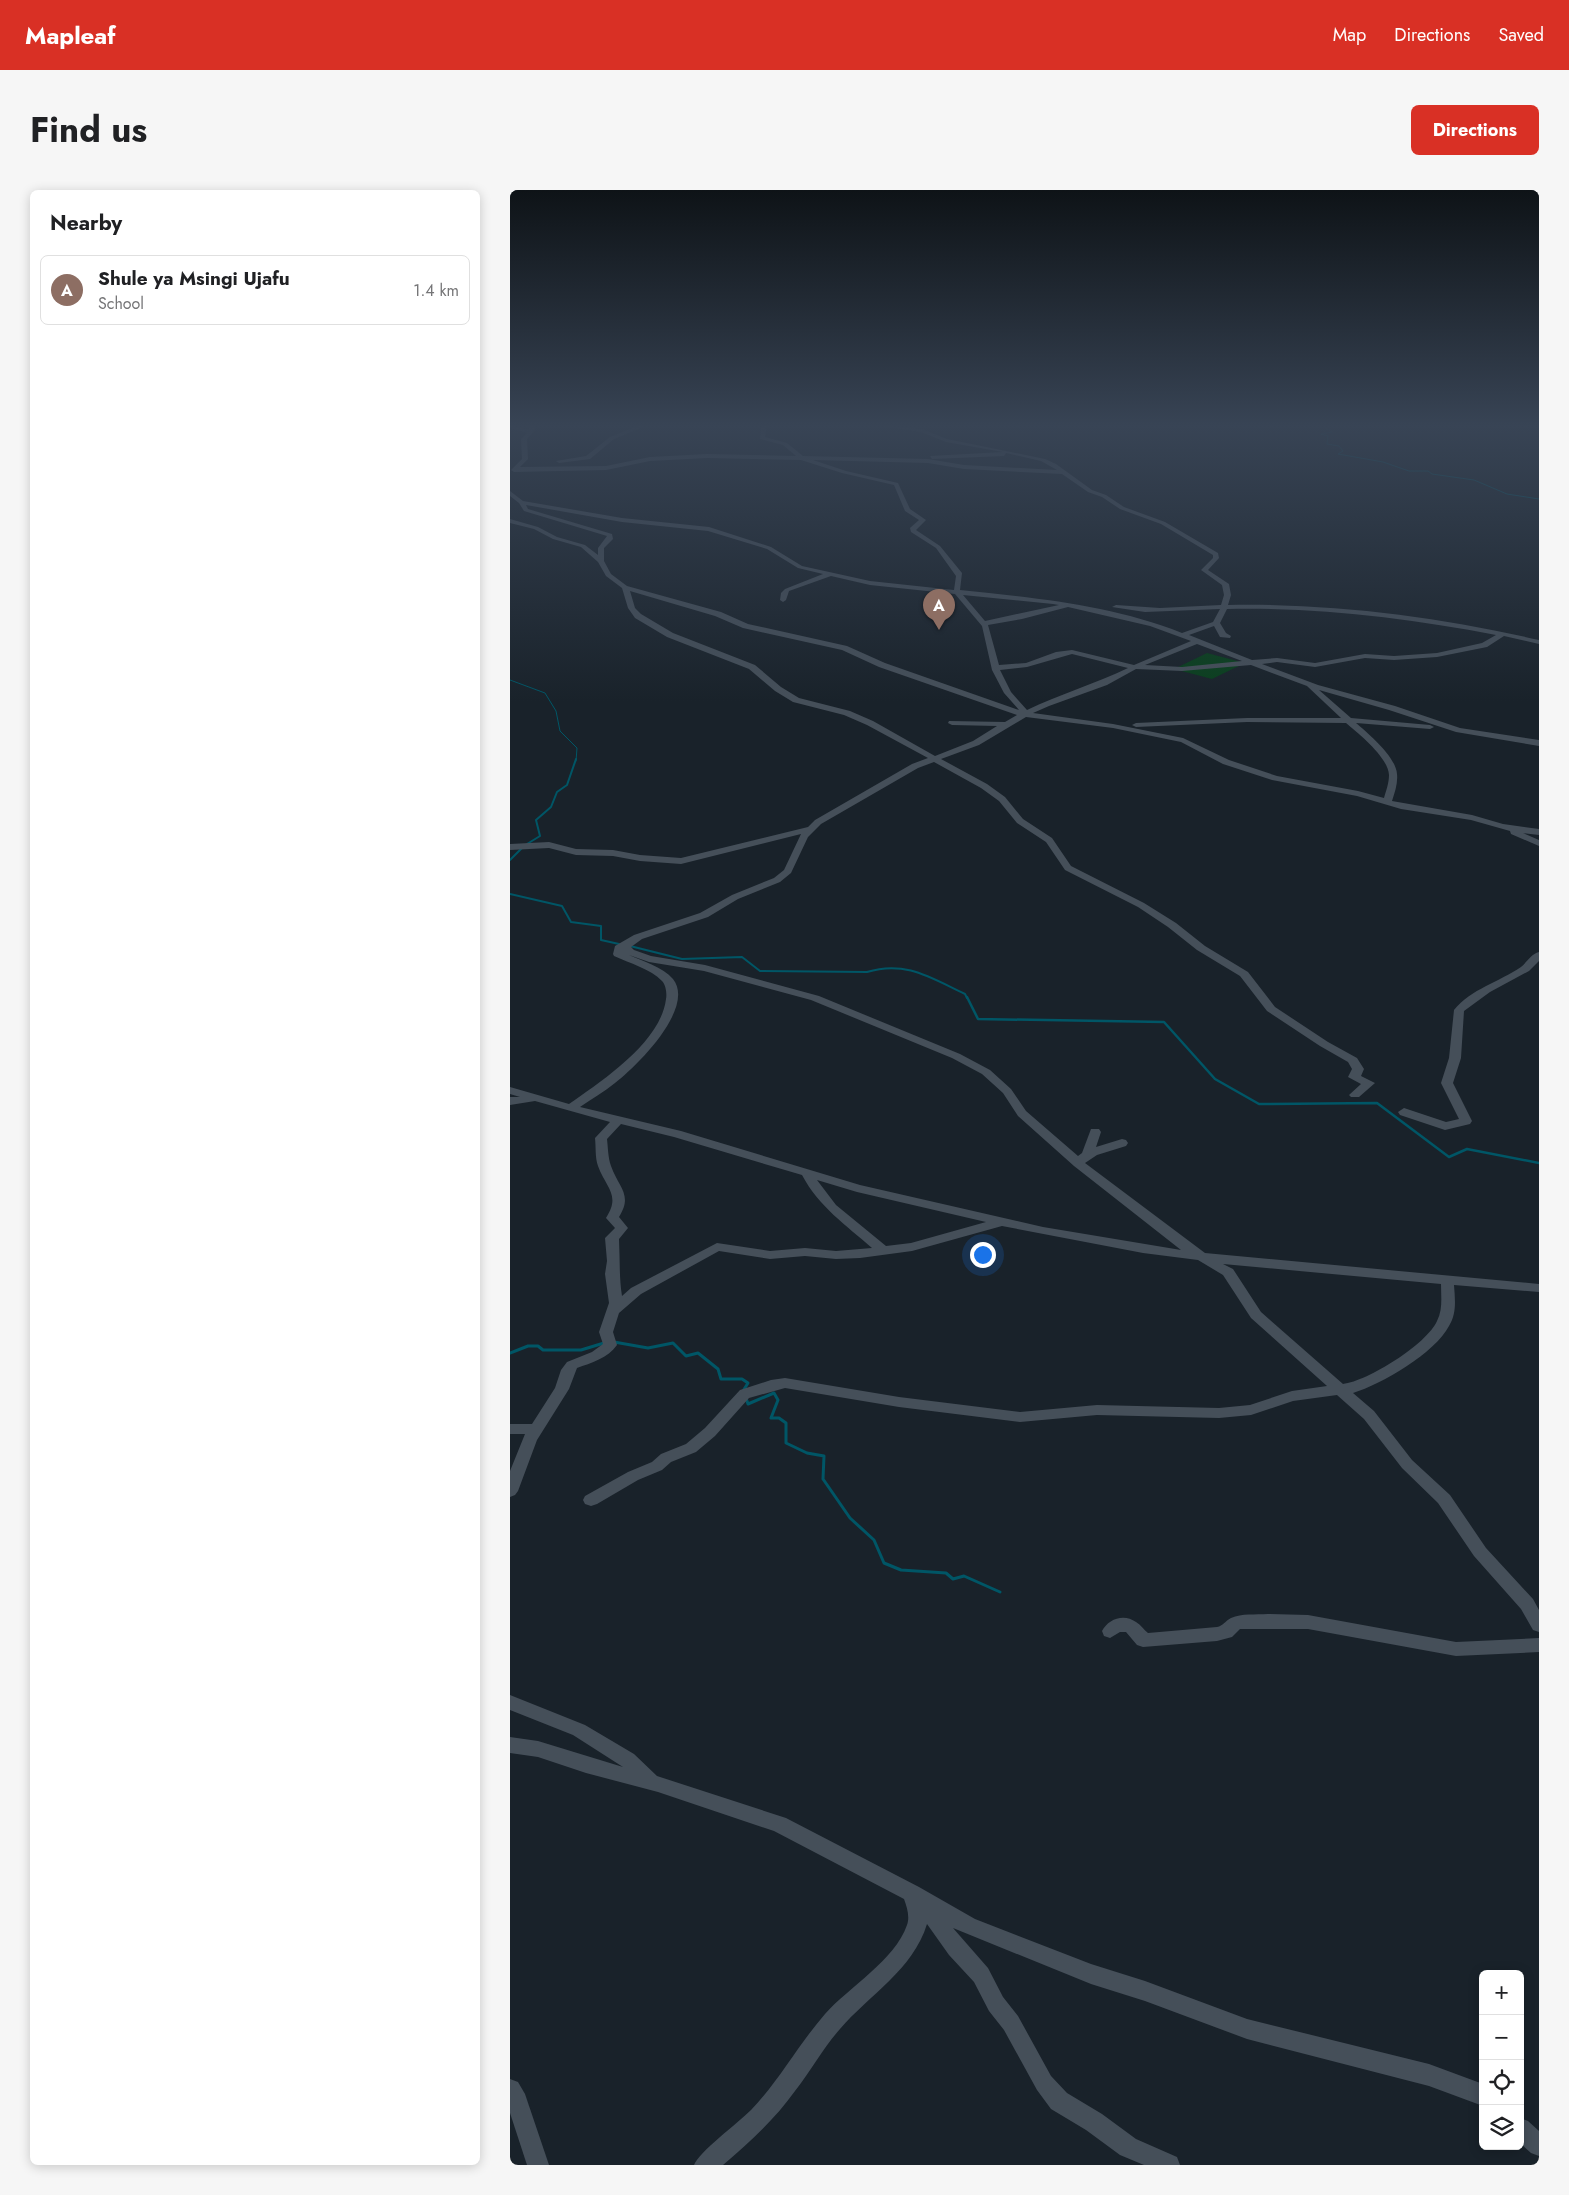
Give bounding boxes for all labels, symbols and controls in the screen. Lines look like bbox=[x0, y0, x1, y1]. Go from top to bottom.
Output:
text: Mapleaf bbox=[25, 18, 116, 53]
text: Map bbox=[1333, 22, 1366, 48]
text: Directions bbox=[1394, 22, 1470, 48]
text: Saved bbox=[1498, 22, 1544, 48]
text: Find us bbox=[30, 105, 147, 155]
button: Directions bbox=[1411, 105, 1539, 155]
text: Nearby bbox=[50, 208, 122, 238]
text: Shule ya Msingi Ujafu bbox=[98, 265, 290, 292]
text: A bbox=[61, 279, 73, 302]
text: 1.4 km bbox=[413, 279, 459, 302]
text: School bbox=[98, 292, 144, 315]
pin: A bbox=[923, 589, 955, 630]
your location bbox=[970, 1242, 996, 1268]
map controls bbox=[1479, 1970, 1524, 2150]
button: + bbox=[1479, 1970, 1524, 2015]
button: − bbox=[1479, 2015, 1524, 2060]
button: locate bbox=[1479, 2060, 1524, 2105]
button: layers bbox=[1479, 2105, 1524, 2150]

